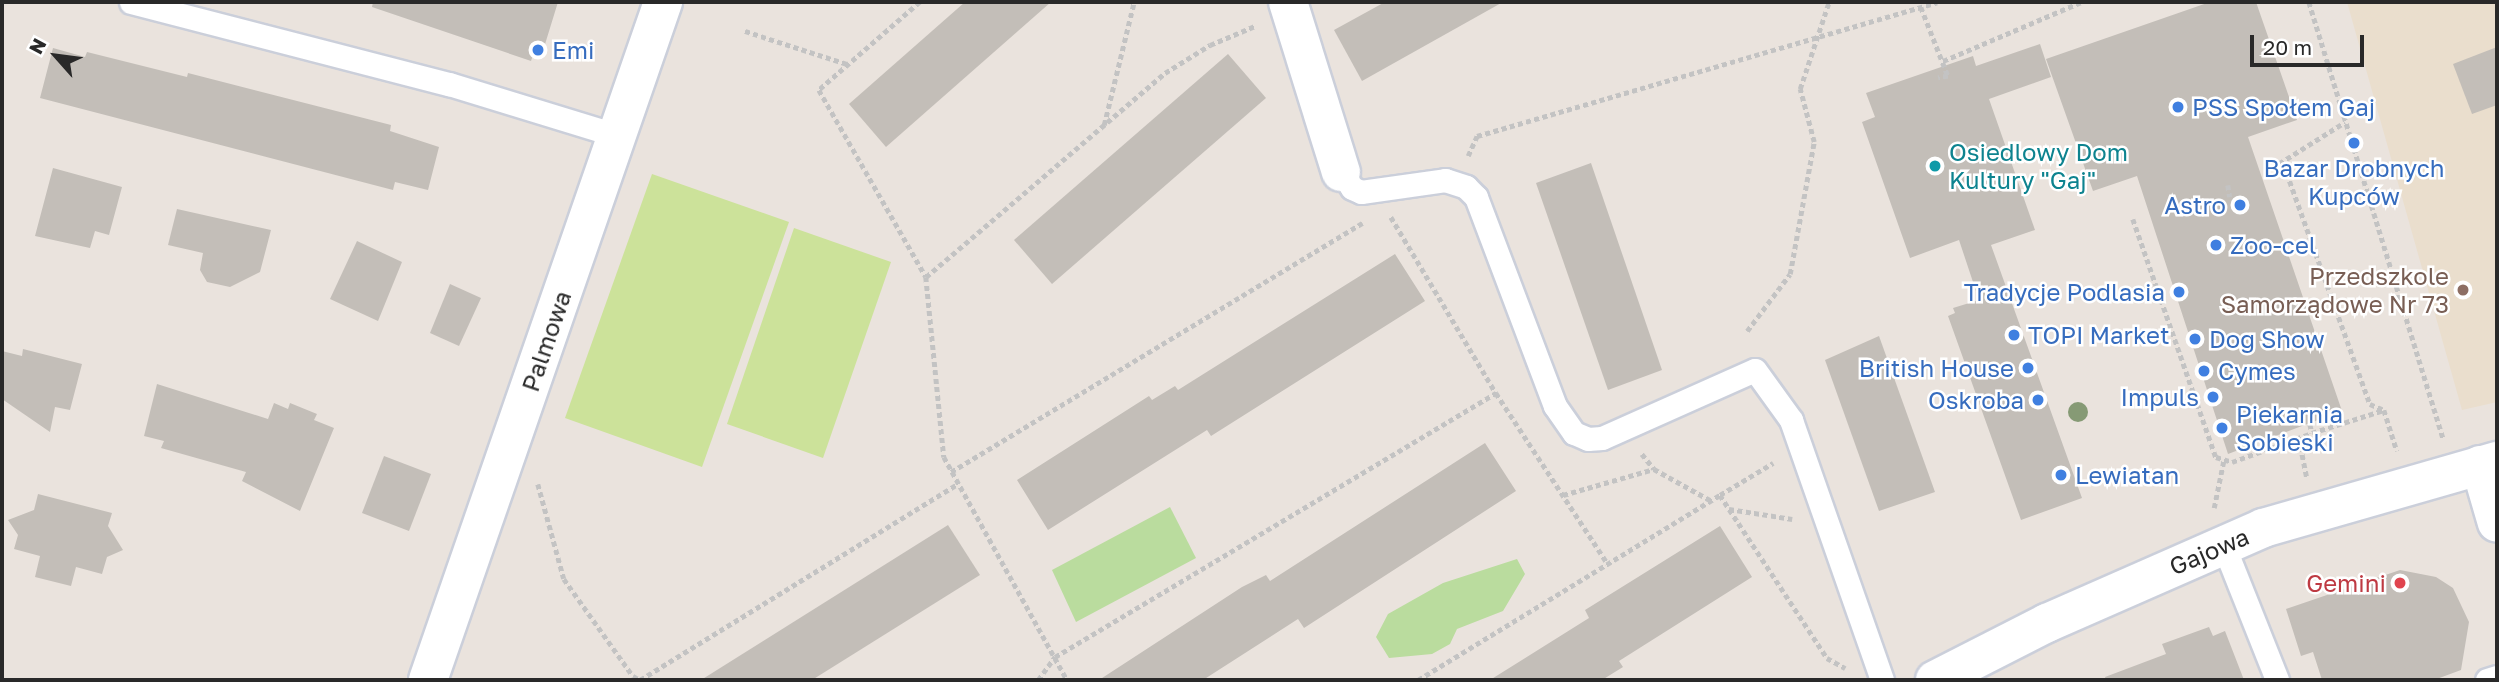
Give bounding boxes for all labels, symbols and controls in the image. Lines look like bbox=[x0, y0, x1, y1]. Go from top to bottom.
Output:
north arrow bbox=[21, 21, 91, 91]
scale bar bbox=[2254, 21, 2368, 65]
text: N bbox=[23, 34, 51, 58]
text: 20 m bbox=[2263, 34, 2312, 60]
place label: Emi bbox=[552, 36, 594, 64]
marker: Emi bbox=[530, 42, 546, 58]
place label: PSS Społem Gaj bbox=[2192, 93, 2375, 121]
marker: PSS Społem Gaj bbox=[2170, 99, 2186, 115]
marker: Bazar Drobnych Kupców bbox=[2346, 135, 2362, 151]
place label: Osiedlowy Dom Kultury "Gaj" bbox=[1949, 138, 2128, 194]
place label: Bazar Drobnych Kupców bbox=[2264, 154, 2444, 210]
marker: Osiedlowy Dom Kultury "Gaj" bbox=[1927, 158, 1943, 174]
place label: Astro bbox=[2164, 191, 2226, 219]
marker: Astro bbox=[2232, 197, 2248, 213]
place label: Zoo-cel bbox=[2230, 231, 2317, 259]
marker: Zoo-cel bbox=[2208, 237, 2224, 253]
place label: Przedszkole Samorządowe Nr 73 bbox=[2221, 262, 2449, 318]
place label: Tradycje Podlasia bbox=[1964, 278, 2165, 306]
marker: Przedszkole Samorządowe Nr 73 bbox=[2455, 282, 2471, 298]
marker: Tradycje Podlasia bbox=[2171, 284, 2187, 300]
street label: Palmowa bbox=[515, 287, 577, 395]
place label: TOPI Market bbox=[2028, 321, 2170, 349]
place label: Dog Show bbox=[2209, 325, 2325, 353]
marker: TOPI Market bbox=[2006, 327, 2022, 343]
marker: Dog Show bbox=[2187, 331, 2203, 347]
place label: British House bbox=[1859, 354, 2014, 382]
place label: Cymes bbox=[2218, 357, 2296, 385]
marker: British House bbox=[2020, 360, 2036, 376]
marker: Cymes bbox=[2196, 363, 2212, 379]
place label: Impuls bbox=[2121, 383, 2199, 411]
place label: Oskroba bbox=[1928, 386, 2024, 414]
marker: Impuls bbox=[2205, 389, 2221, 405]
marker: Oskroba bbox=[2030, 392, 2046, 408]
place label: Piekarnia Sobieski bbox=[2236, 400, 2343, 456]
marker: Piekarnia Sobieski bbox=[2214, 420, 2230, 436]
place label: Lewiatan bbox=[2075, 461, 2179, 489]
marker: Lewiatan bbox=[2053, 467, 2069, 483]
street label: Gajowa bbox=[2165, 521, 2253, 581]
place label: Gemini bbox=[2306, 569, 2386, 597]
marker: Gemini bbox=[2392, 575, 2408, 591]

